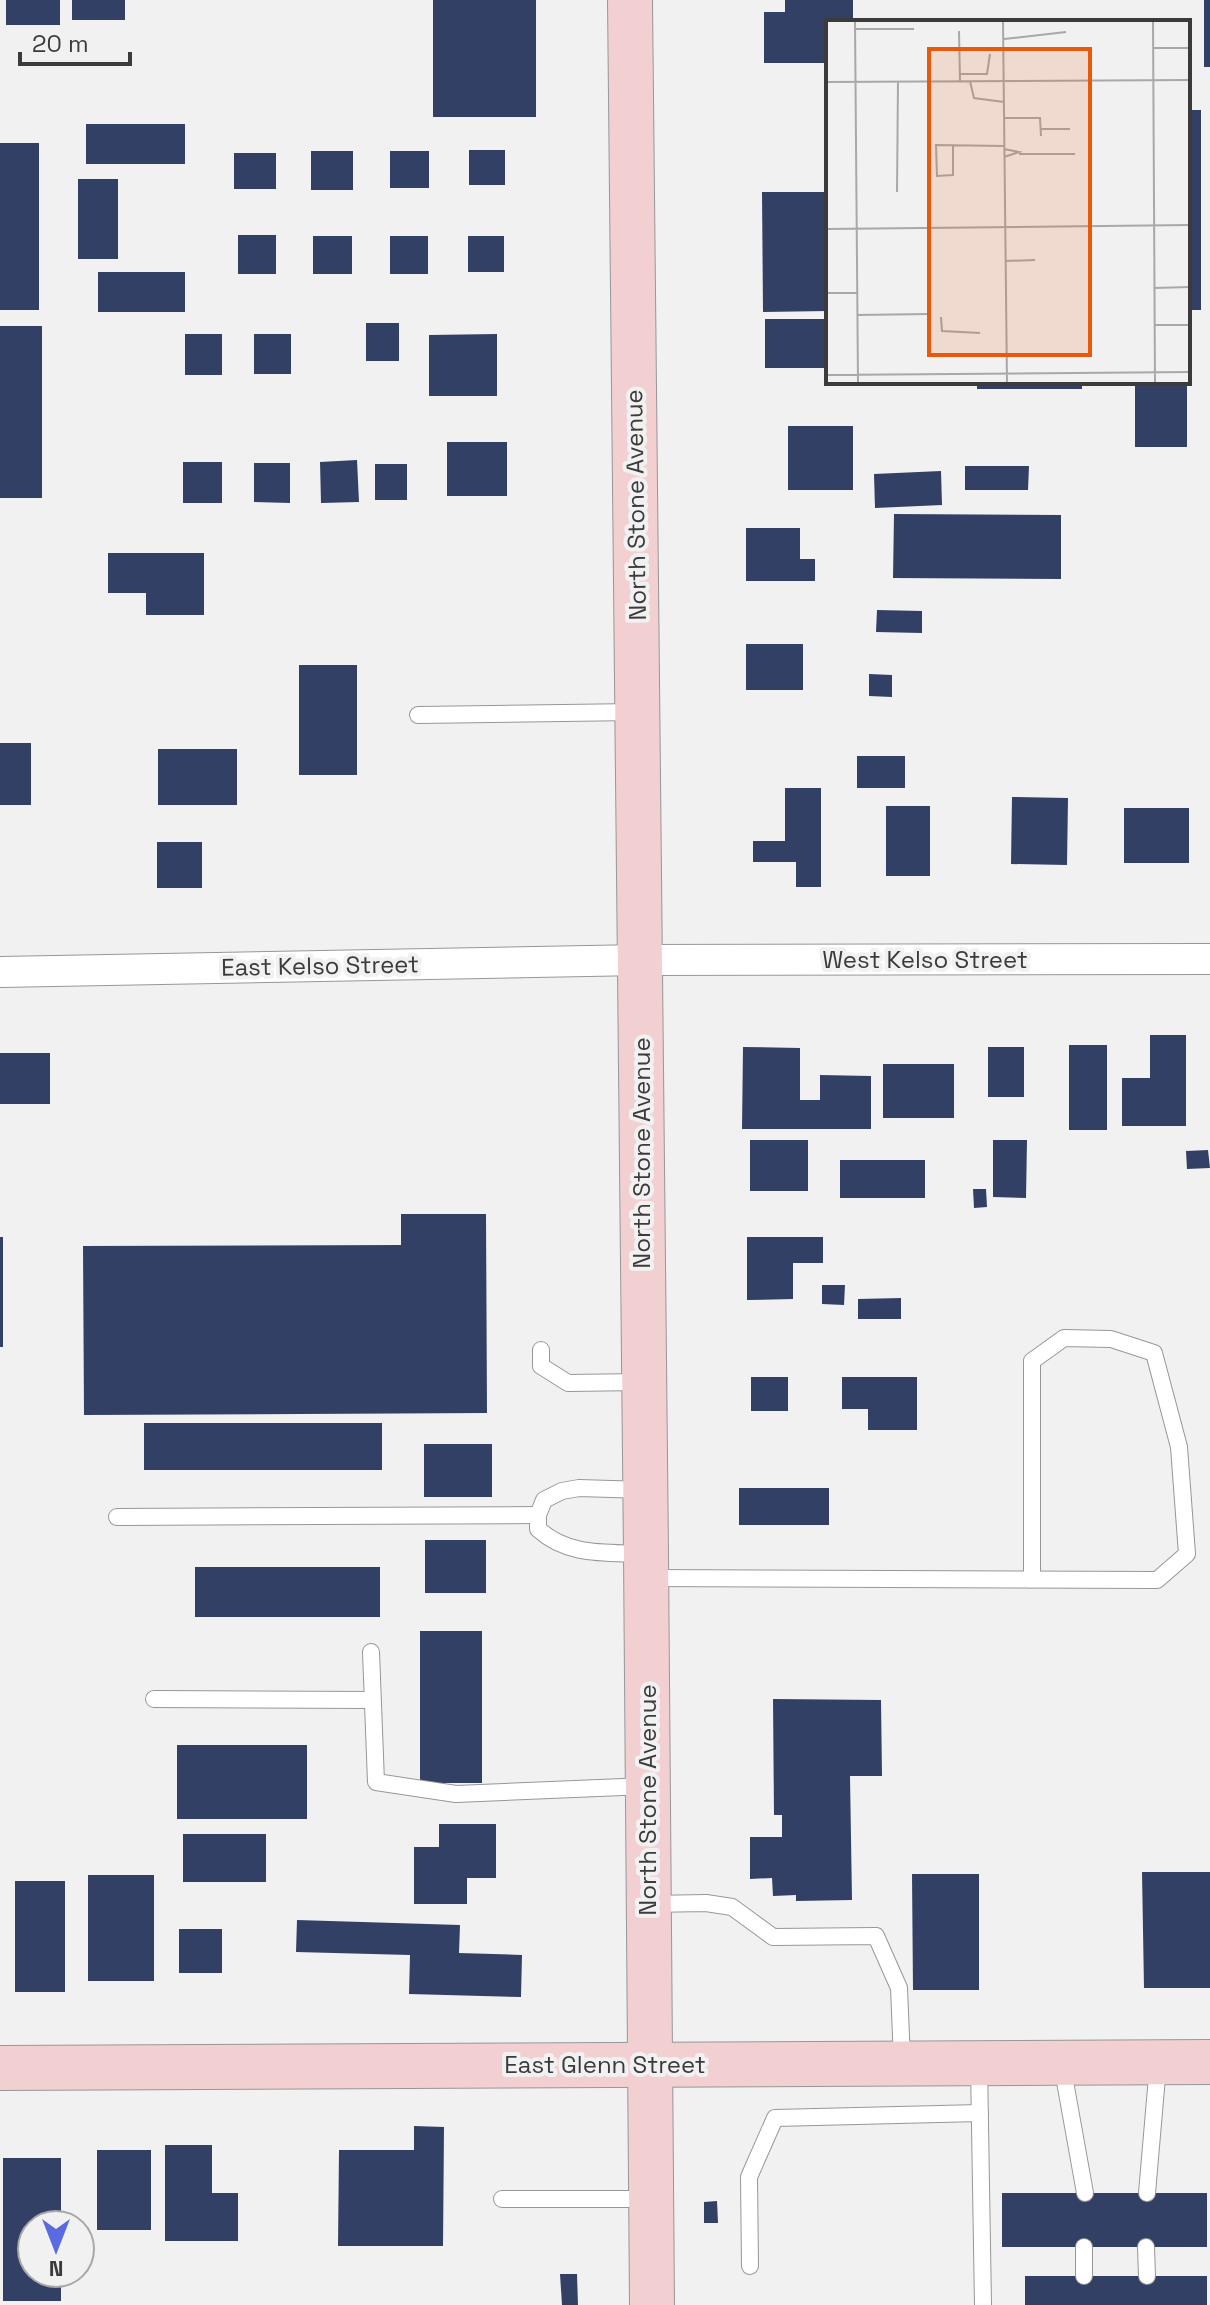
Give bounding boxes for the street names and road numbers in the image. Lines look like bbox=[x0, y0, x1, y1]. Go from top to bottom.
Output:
street label: North Stone Avenue bbox=[618, 389, 653, 621]
street label: West Kelso Street bbox=[822, 944, 1028, 975]
street label: East Kelso Street bbox=[221, 948, 419, 983]
street label: North Stone Avenue bbox=[626, 1037, 657, 1269]
street label: North Stone Avenue bbox=[632, 1684, 663, 1916]
street label: East Glenn Street bbox=[504, 2049, 706, 2080]

